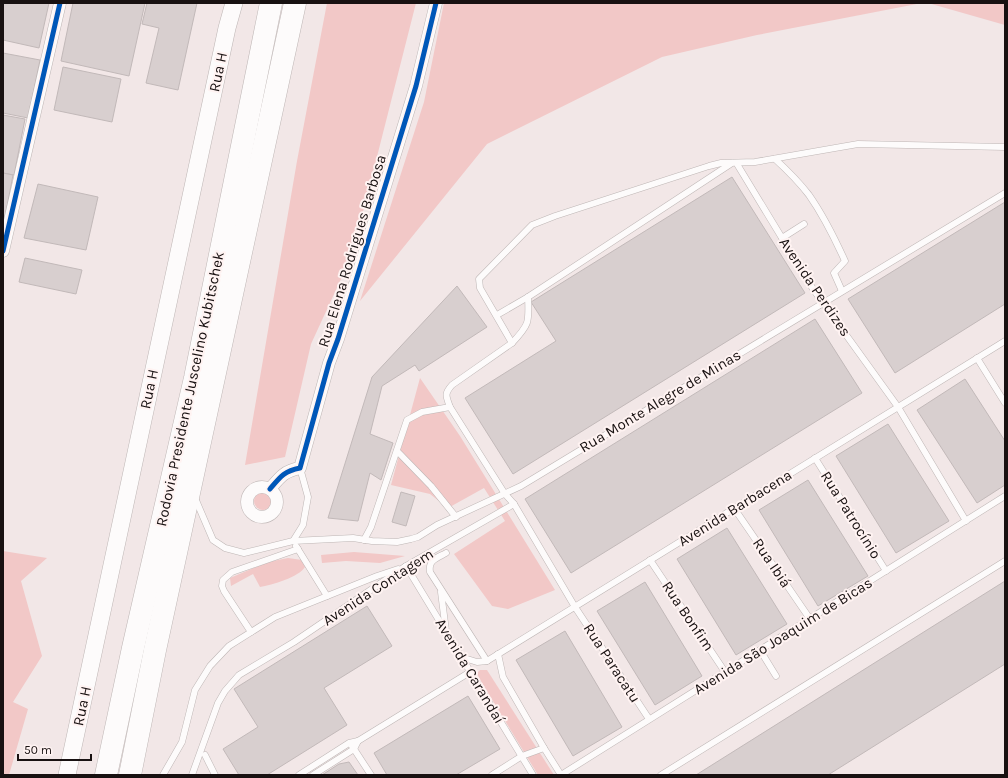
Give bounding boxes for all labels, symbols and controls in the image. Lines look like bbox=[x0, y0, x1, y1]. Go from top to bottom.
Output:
street label: Rua H bbox=[205, 51, 231, 93]
street label: Rua Elena Rodrigues Barbosa bbox=[314, 153, 390, 349]
street label: Avenida Perdizes bbox=[775, 234, 855, 340]
street label: Rodovia Presidente Juscelino Kubitschek bbox=[152, 250, 228, 528]
street label: Rua Monte Alegre de Minas bbox=[576, 346, 744, 456]
street label: Rua H bbox=[136, 368, 162, 410]
street label: Avenida Barbacena bbox=[675, 466, 795, 550]
street label: Rua Patrocínio bbox=[817, 468, 885, 562]
street label: Rua Ibiá bbox=[749, 535, 795, 591]
street label: Avenida Contagem bbox=[319, 545, 437, 629]
street label: Avenida São Joaquim de Bicas bbox=[690, 573, 876, 699]
street label: Rua Bonfim bbox=[658, 578, 718, 654]
street label: Avenida Carandaí bbox=[431, 615, 509, 727]
street label: Rua Paracatu bbox=[580, 620, 644, 706]
street label: Rua H bbox=[69, 685, 95, 727]
scale bar bbox=[18, 736, 91, 762]
text: 50 m bbox=[24, 743, 52, 757]

